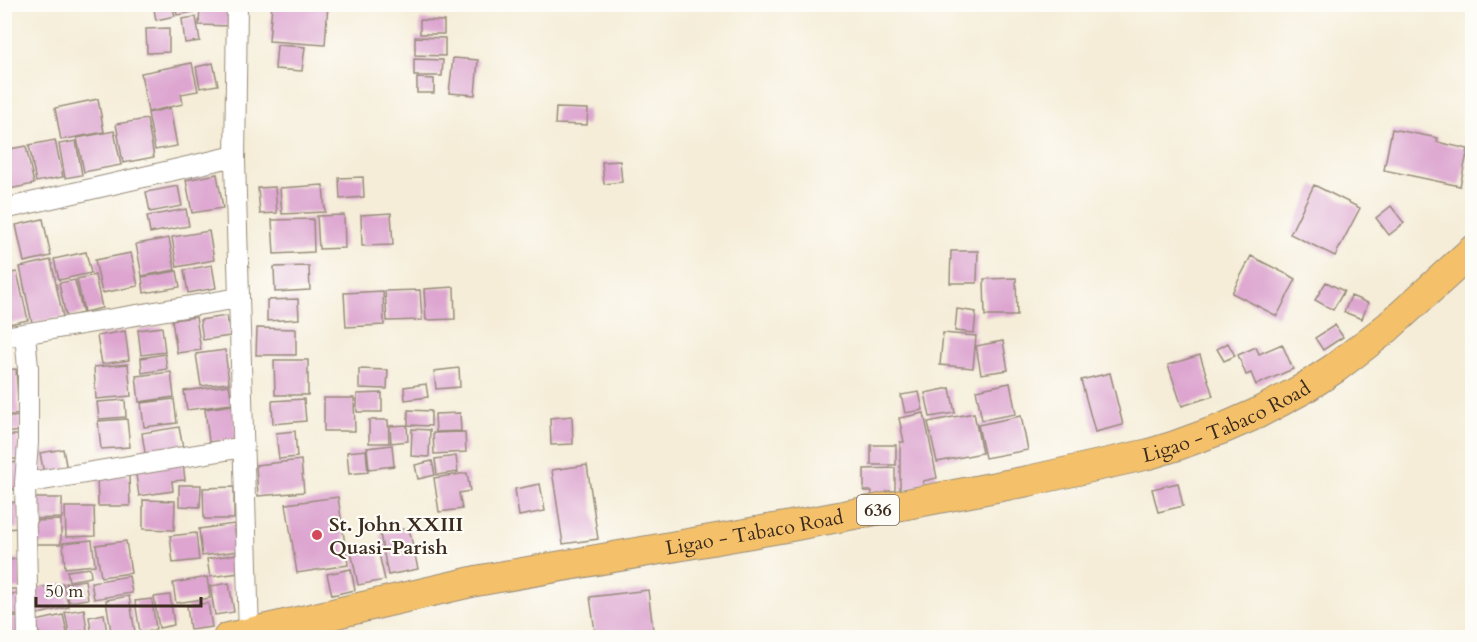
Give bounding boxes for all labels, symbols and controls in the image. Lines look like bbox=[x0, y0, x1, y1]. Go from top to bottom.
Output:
street label: Ligao - Tabaco Road bbox=[1140, 375, 1316, 469]
road number: 636 bbox=[857, 495, 899, 525]
street label: Ligao - Tabaco Road bbox=[663, 503, 846, 562]
place label: St. John XXIII Quasi-Parish bbox=[329, 511, 463, 561]
marker: St. John XXIII Quasi-Parish bbox=[310, 528, 324, 542]
scale bar bbox=[36, 570, 201, 608]
text: 50 m bbox=[45, 579, 84, 604]

